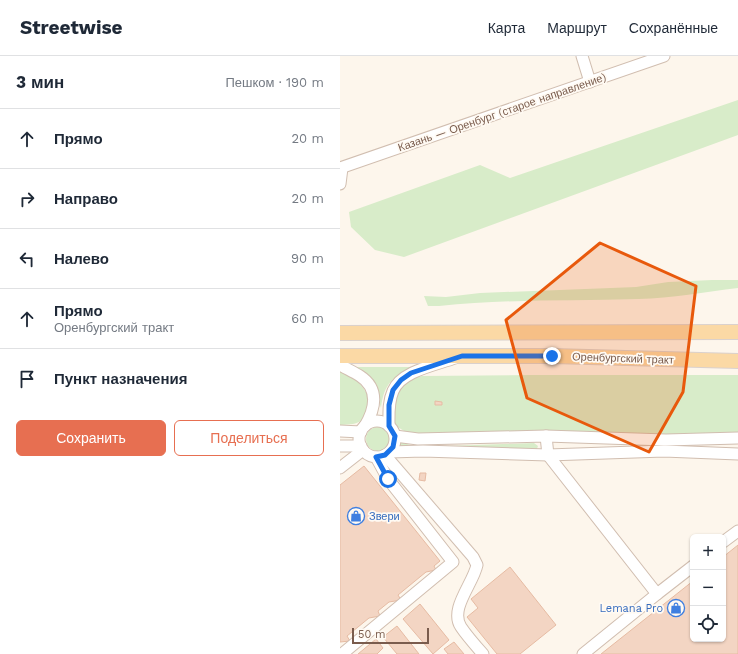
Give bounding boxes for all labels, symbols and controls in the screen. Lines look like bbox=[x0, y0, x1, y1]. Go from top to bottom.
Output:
text: Streetwise bbox=[20, 16, 123, 39]
text: Карта bbox=[488, 20, 525, 36]
text: Маршрут bbox=[547, 20, 607, 36]
text: Сохранённые bbox=[629, 20, 718, 36]
street label: Казань — Оренбург (старое направление) bbox=[396, 71, 608, 154]
text: 3 мин bbox=[16, 72, 64, 92]
text: Пешком · 190 m bbox=[225, 75, 324, 90]
icon: ahead bbox=[16, 128, 38, 150]
text: Прямо bbox=[54, 130, 103, 148]
text: 20 m bbox=[292, 131, 324, 146]
icon: right bbox=[16, 188, 38, 210]
text: Направо bbox=[54, 190, 118, 208]
text: 20 m bbox=[292, 191, 324, 206]
icon: left bbox=[16, 248, 38, 270]
text: Налево bbox=[54, 250, 109, 268]
text: 90 m bbox=[291, 251, 324, 266]
text: Прямо bbox=[54, 302, 103, 320]
icon: ahead bbox=[16, 308, 38, 330]
text: 60 m bbox=[291, 311, 324, 326]
text: Оренбургский тракт bbox=[54, 320, 174, 335]
route end bbox=[543, 347, 561, 365]
street label: Оренбургский тракт bbox=[572, 350, 674, 367]
icon: arrive bbox=[16, 368, 38, 390]
text: Пункт назначения bbox=[54, 370, 187, 388]
button: Сохранить bbox=[16, 420, 166, 456]
button: Поделиться bbox=[174, 420, 324, 456]
route start bbox=[379, 470, 397, 488]
shop icon: Звери bbox=[346, 506, 366, 526]
place label: Звери bbox=[369, 510, 400, 523]
map controls bbox=[690, 534, 726, 642]
button: + bbox=[690, 534, 726, 570]
button: − bbox=[690, 570, 726, 606]
shop icon: Lemana Pro bbox=[666, 598, 686, 618]
place label: Lemana Pro bbox=[599, 602, 663, 615]
button: locate bbox=[690, 606, 726, 642]
scale bar bbox=[352, 626, 429, 645]
text: 50 m bbox=[358, 628, 385, 641]

